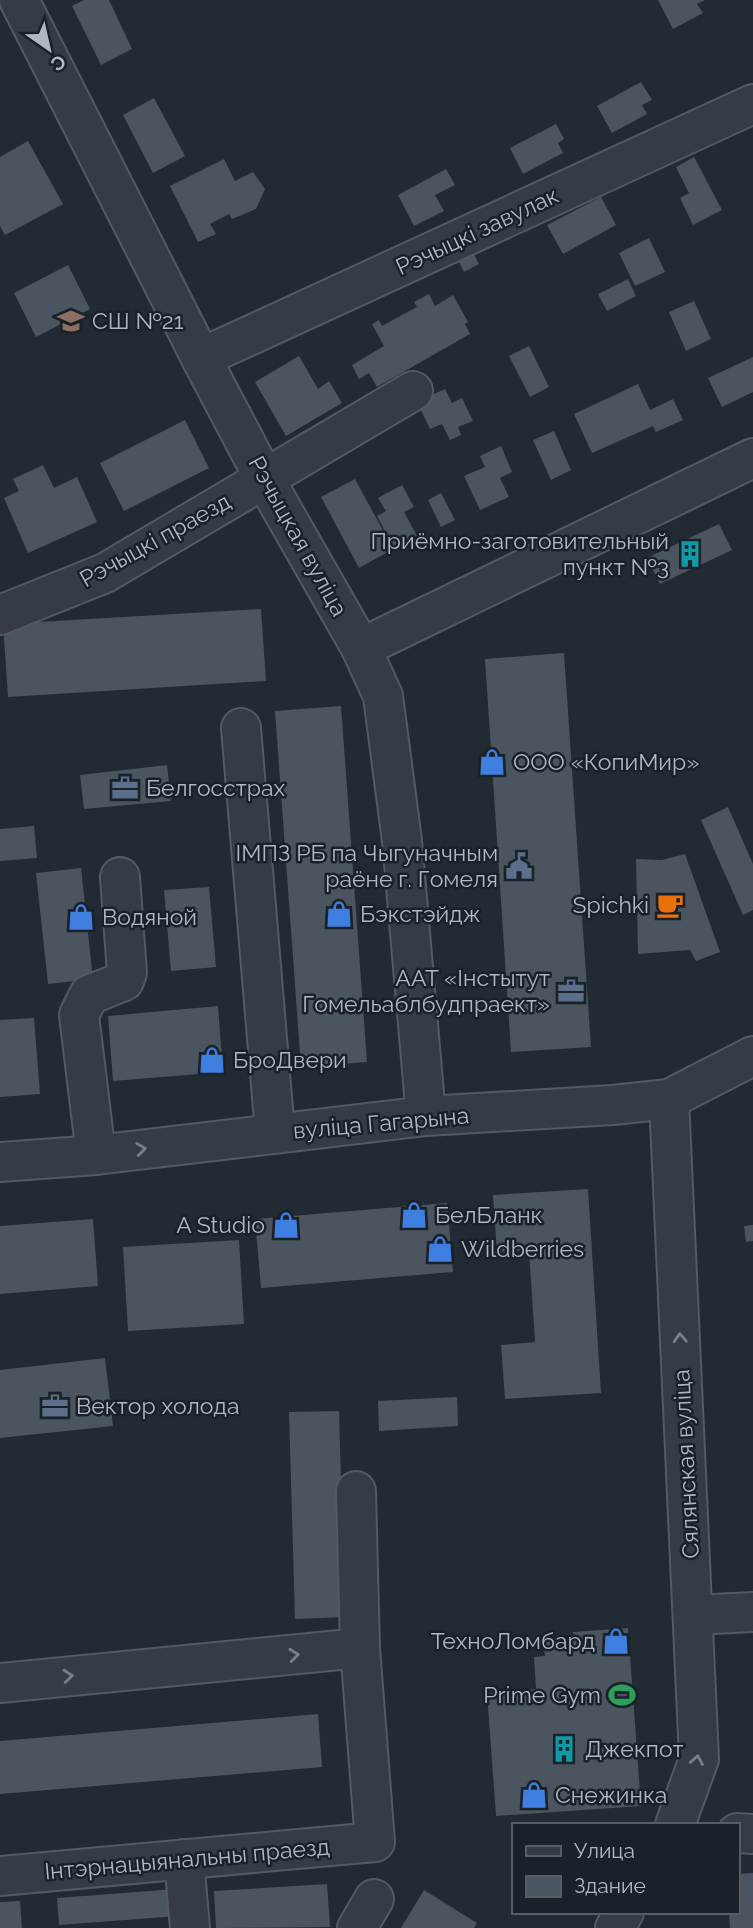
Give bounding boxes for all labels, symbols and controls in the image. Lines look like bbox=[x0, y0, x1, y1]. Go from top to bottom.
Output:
north arrow bbox=[14, 14, 84, 84]
text: С bbox=[47, 50, 70, 76]
street label: Рэчыцкі завулак bbox=[391, 181, 562, 280]
school or university icon: СШ №21 bbox=[56, 306, 86, 336]
place label: СШ №21 bbox=[92, 307, 184, 334]
street label: Рэчыцкая вуліца bbox=[243, 451, 354, 621]
street label: Рэчыцкі праезд bbox=[75, 487, 235, 592]
place label: Приёмно-заготовительный пункт №3 bbox=[370, 527, 669, 580]
building icon: Приёмно-заготовительный пункт №3 bbox=[675, 539, 705, 569]
shop icon: ООО «КопиМир» bbox=[477, 747, 507, 777]
place label: ООО «КопиМир» bbox=[513, 748, 699, 775]
office icon: Белгосстрах bbox=[110, 773, 140, 803]
place label: Белгосстрах bbox=[146, 774, 285, 801]
place label: ІМПЗ РБ па Чыгуначным раёне г. Гомеля bbox=[236, 839, 498, 892]
public building icon: ІМПЗ РБ па Чыгуначным раёне г. Гомеля bbox=[504, 851, 534, 881]
cafe icon: Spichki bbox=[655, 890, 685, 920]
place label: Spichki bbox=[573, 891, 649, 918]
shop icon: Бэкстэйдж bbox=[324, 899, 354, 929]
place label: Бэкстэйдж bbox=[360, 900, 481, 927]
shop icon: Водяной bbox=[66, 902, 96, 932]
place label: Водяной bbox=[102, 903, 197, 930]
place label: ААТ «Інстытут Гомельаблбудпраект» bbox=[302, 964, 550, 1017]
office icon: ААТ «Інстытут Гомельаблбудпраект» bbox=[556, 976, 586, 1006]
shop icon: БроДвери bbox=[197, 1045, 227, 1075]
place label: БроДвери bbox=[233, 1046, 347, 1073]
street label: вуліца Гагарына bbox=[292, 1101, 470, 1144]
one-way arrow bbox=[135, 1142, 147, 1157]
shop icon: БелБланк bbox=[399, 1200, 429, 1230]
place label: БелБланк bbox=[435, 1201, 543, 1228]
shop icon: A Studio bbox=[271, 1210, 301, 1240]
place label: A Studio bbox=[176, 1211, 265, 1238]
shop icon: Wildberries bbox=[425, 1234, 455, 1264]
place label: Wildberries bbox=[461, 1235, 584, 1262]
one-way arrow bbox=[673, 1332, 688, 1343]
street label: Сялянская вуліца bbox=[667, 1369, 704, 1559]
office icon: Вектор холода bbox=[40, 1391, 70, 1421]
place label: Вектор холода bbox=[76, 1392, 239, 1419]
shop icon: ТехноЛомбард bbox=[601, 1626, 631, 1656]
place label: ТехноЛомбард bbox=[431, 1627, 595, 1654]
one-way arrow bbox=[289, 1648, 300, 1663]
one-way arrow bbox=[62, 1669, 74, 1684]
sports icon: Prime Gym bbox=[607, 1680, 637, 1710]
place label: Prime Gym bbox=[483, 1681, 601, 1708]
building icon: Джекпот bbox=[549, 1734, 579, 1764]
place label: Джекпот bbox=[585, 1735, 684, 1762]
one-way arrow bbox=[688, 1755, 703, 1767]
shop icon: Снежинка bbox=[519, 1780, 549, 1810]
place label: Снежинка bbox=[555, 1781, 667, 1808]
legend bbox=[512, 1823, 739, 1914]
street label: Інтэрнацыянальны праезд bbox=[43, 1833, 331, 1884]
text: Улица bbox=[574, 1838, 635, 1863]
text: Здание bbox=[574, 1873, 646, 1898]

